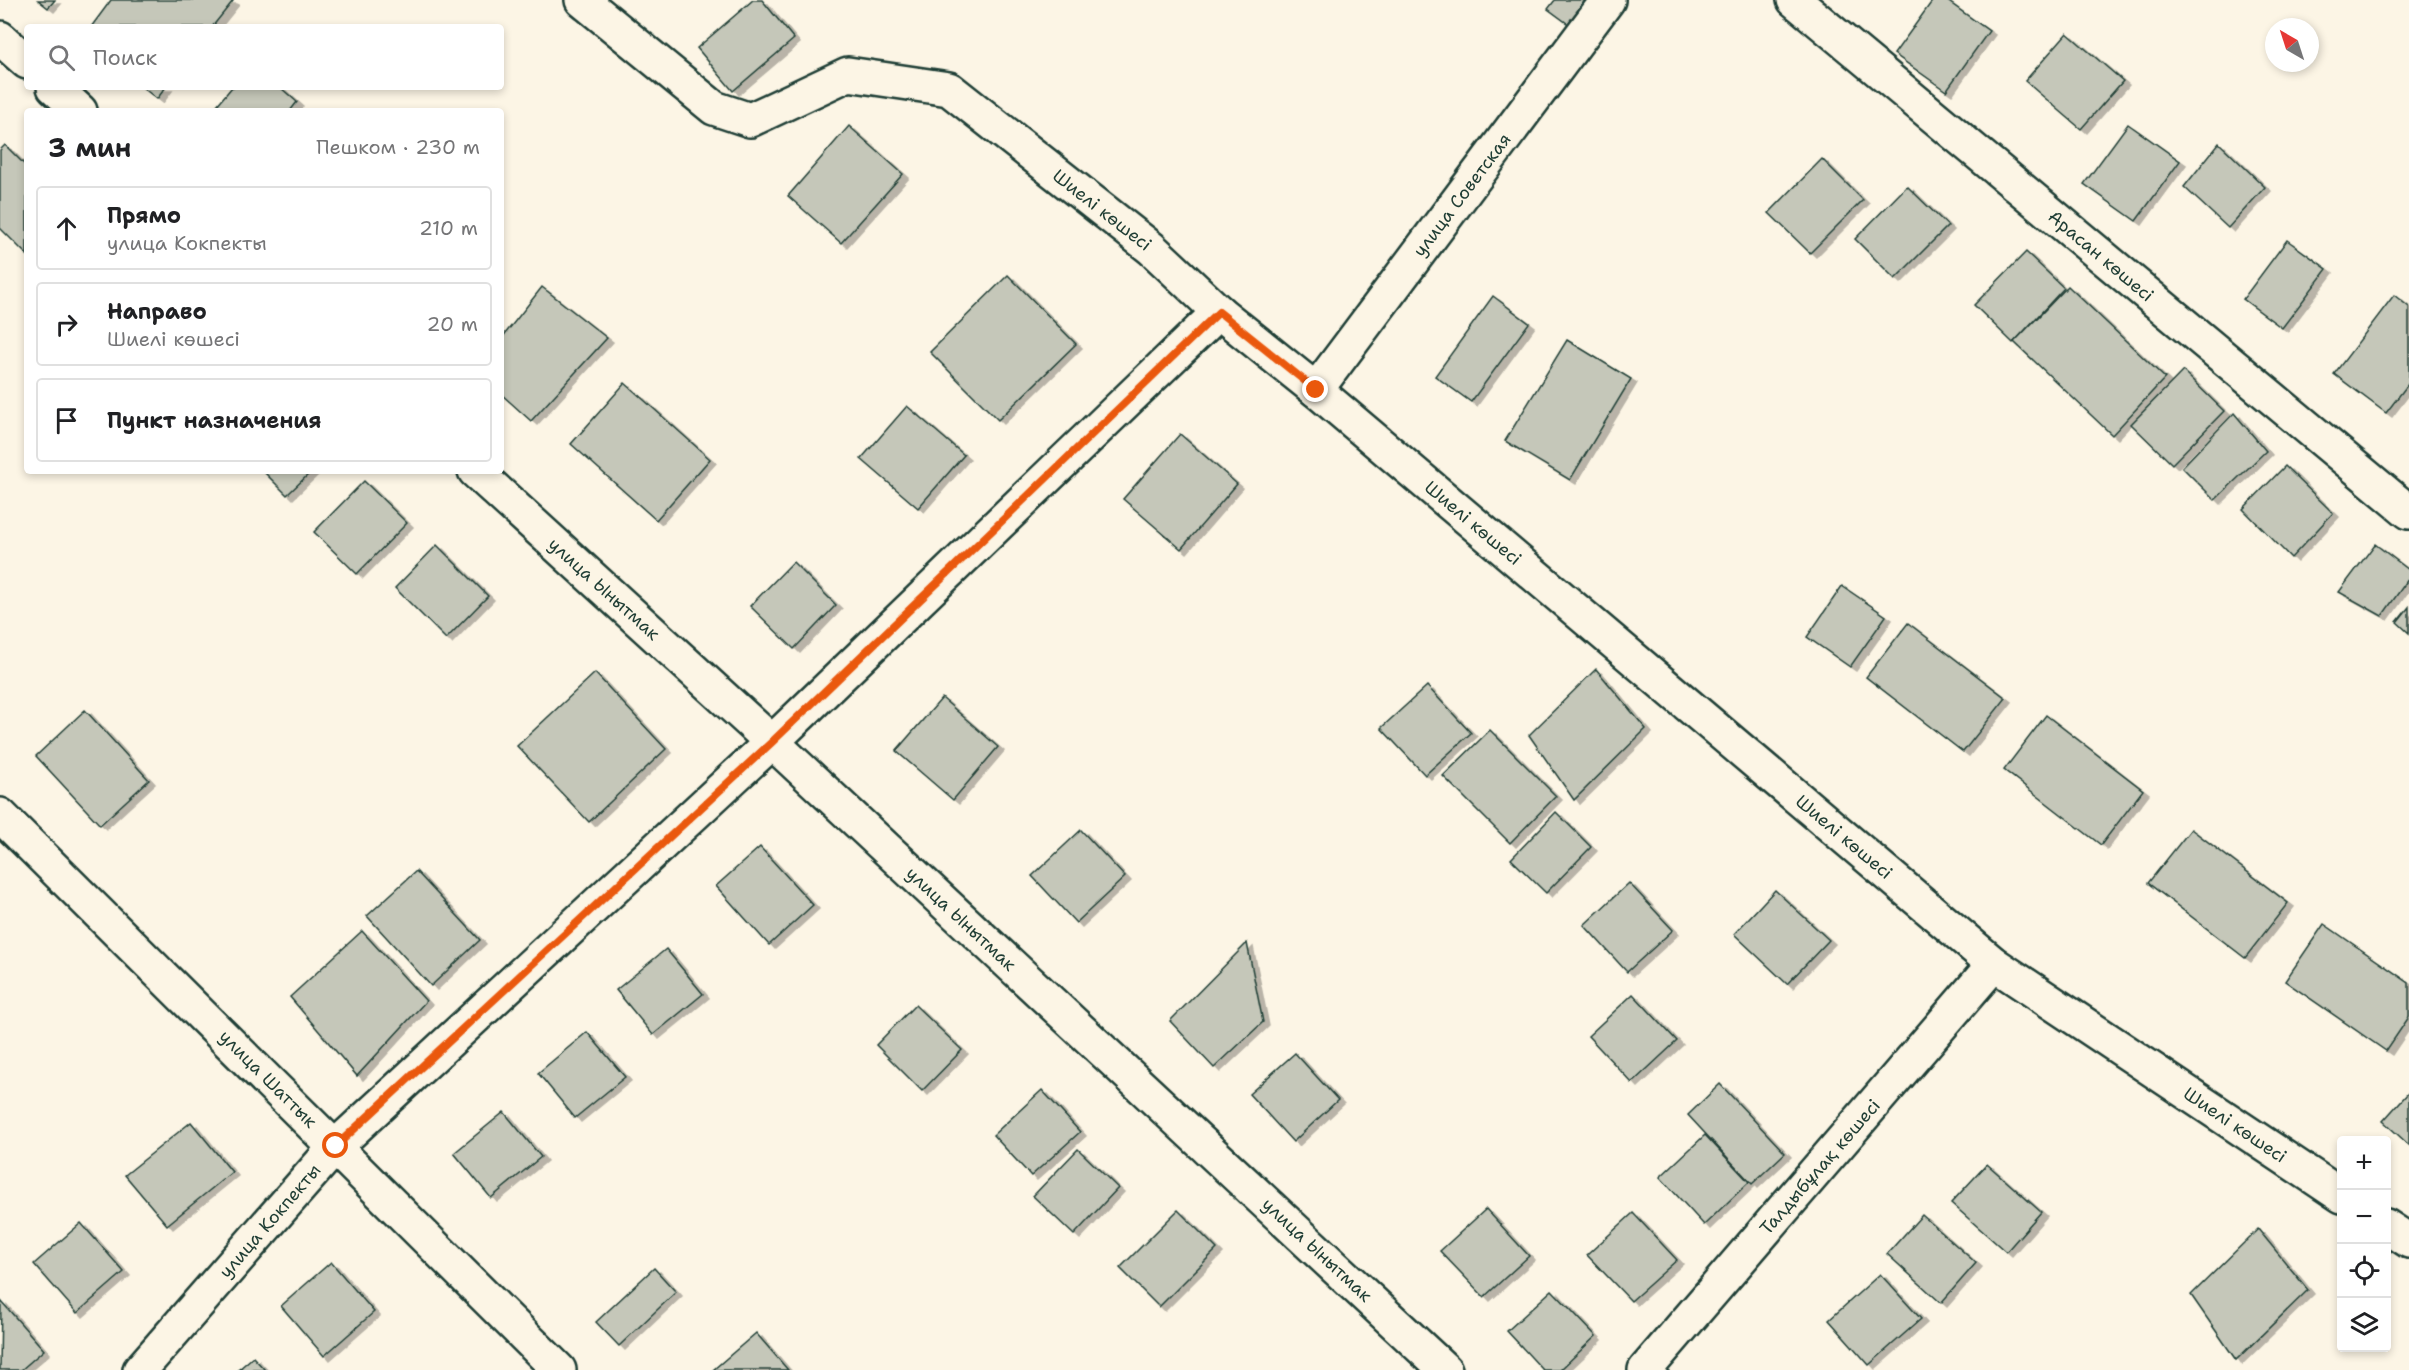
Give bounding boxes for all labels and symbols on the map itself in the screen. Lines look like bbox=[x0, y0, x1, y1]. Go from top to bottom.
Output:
north arrow bbox=[2265, 18, 2319, 72]
street label: улица Советская bbox=[1408, 128, 1516, 262]
street label: Шиелі көшесі bbox=[1048, 164, 1156, 256]
street label: Арасан көшесі bbox=[2043, 205, 2159, 307]
route end bbox=[1302, 376, 1328, 402]
street label: Шиелі көшесі bbox=[1419, 475, 1527, 571]
street label: улица Ынытмак bbox=[543, 532, 665, 646]
street label: Шиелі көшесі bbox=[1790, 789, 1898, 885]
street label: улица Ынытмак bbox=[901, 862, 1022, 977]
street label: улица Шаттык bbox=[214, 1025, 323, 1134]
street label: Шиелі көшесі bbox=[2179, 1082, 2291, 1168]
street label: Талдыбұлақ көшесі bbox=[1754, 1094, 1886, 1240]
route start bbox=[322, 1132, 348, 1158]
street label: улица Кокпекты bbox=[214, 1159, 326, 1283]
street label: улица Ынытмак bbox=[1257, 1193, 1378, 1308]

